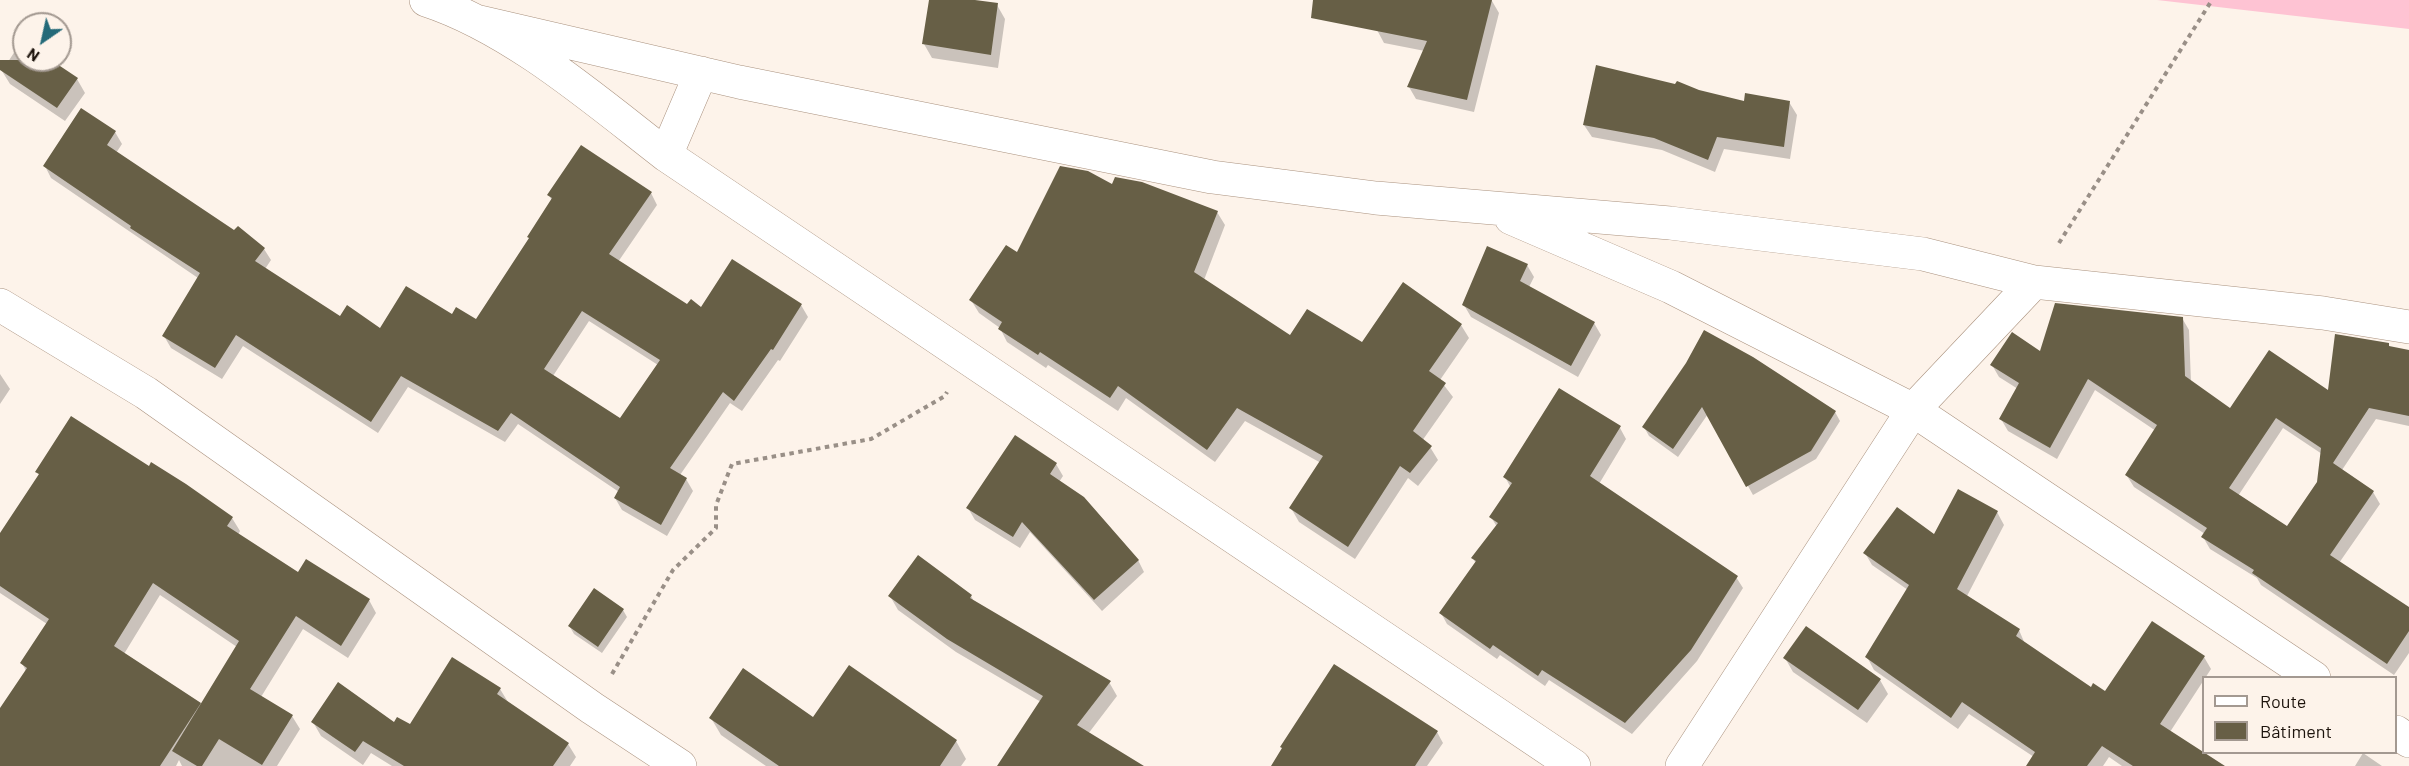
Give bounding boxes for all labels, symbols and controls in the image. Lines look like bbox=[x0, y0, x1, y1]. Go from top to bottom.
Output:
north arrow bbox=[12, 12, 72, 72]
text: N bbox=[23, 45, 43, 67]
legend bbox=[2202, 676, 2397, 754]
text: Route bbox=[2260, 690, 2306, 712]
text: Bâtiment bbox=[2260, 720, 2332, 742]

